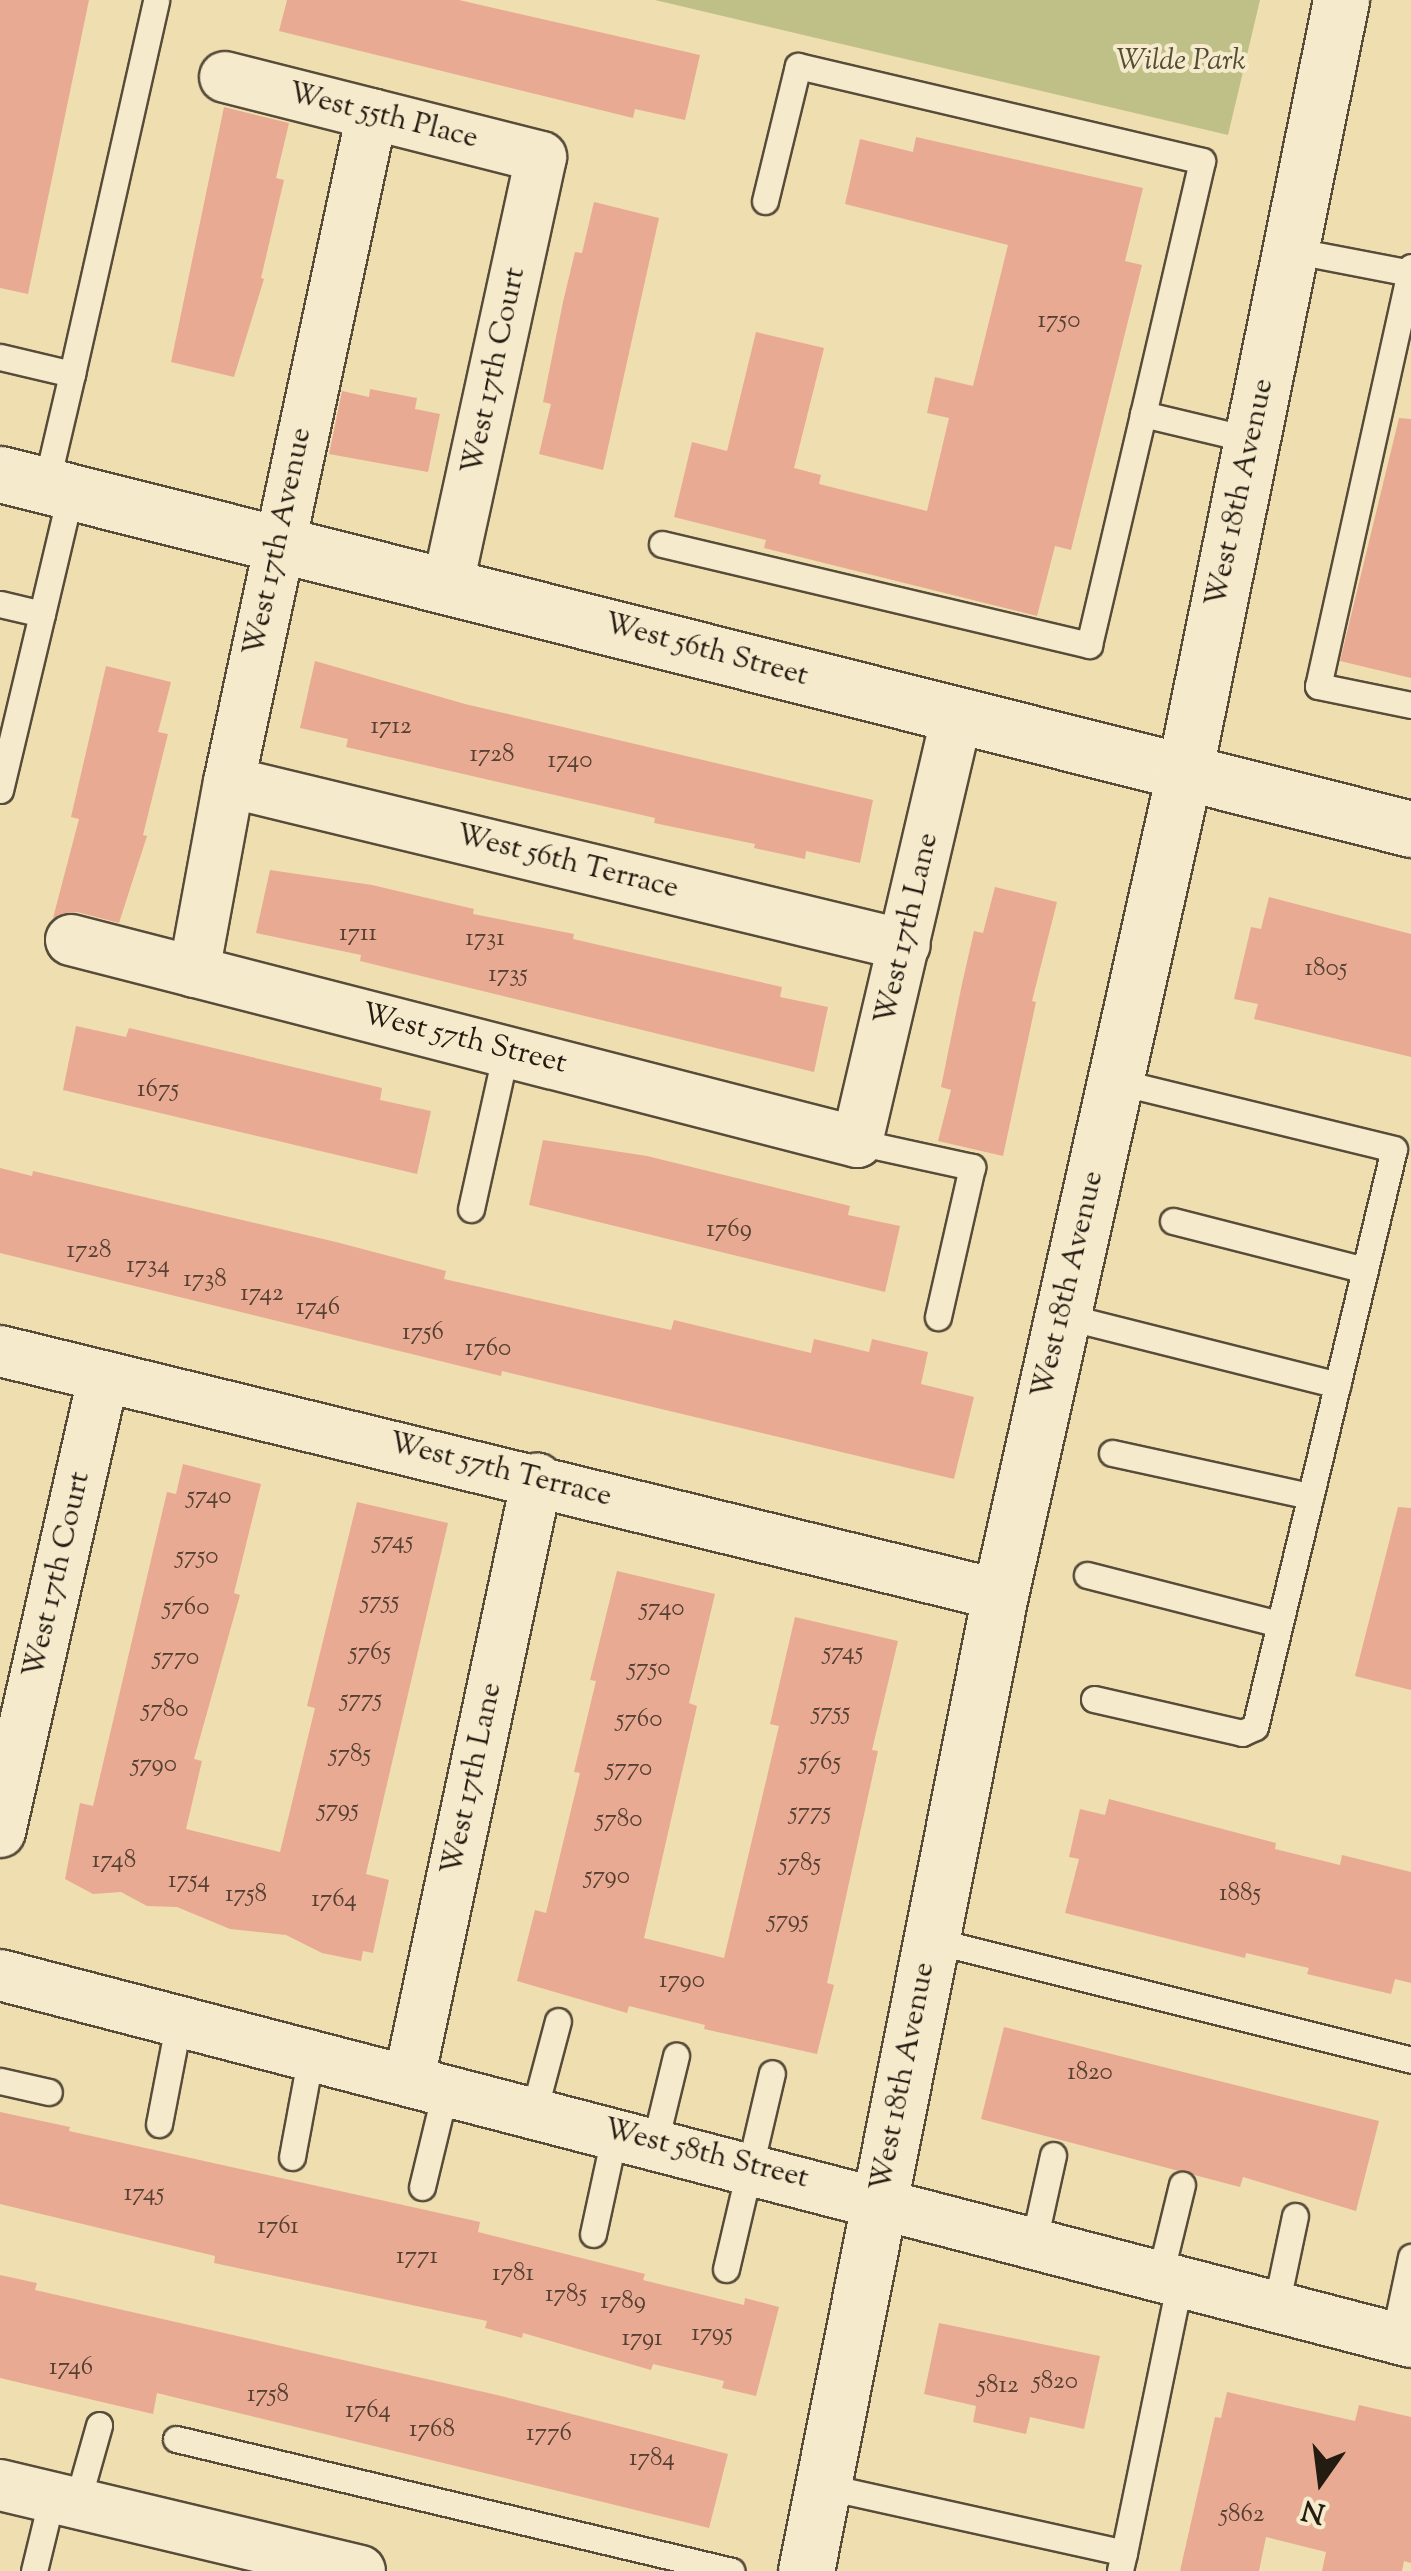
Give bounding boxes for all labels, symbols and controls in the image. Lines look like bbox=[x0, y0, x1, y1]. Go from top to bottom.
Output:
park label: Wilde Park bbox=[1116, 44, 1246, 80]
street label: West 55th Place bbox=[284, 76, 482, 158]
street label: West 17th Court bbox=[455, 264, 535, 478]
house number: 1750 bbox=[1038, 306, 1080, 336]
street label: West 18th Avenue bbox=[1199, 376, 1283, 610]
street label: West 17th Avenue bbox=[237, 425, 321, 659]
street label: West 56th Street bbox=[600, 606, 812, 696]
house number: 1712 bbox=[370, 712, 412, 742]
house number: 1728 bbox=[470, 740, 514, 770]
house number: 1740 bbox=[548, 746, 592, 776]
street label: West 56th Terrace bbox=[452, 818, 682, 908]
street label: West 17th Lane bbox=[868, 830, 948, 1028]
house number: 1711 bbox=[339, 919, 377, 949]
house number: 1731 bbox=[465, 924, 505, 954]
house number: 1805 bbox=[1305, 954, 1347, 984]
house number: 1735 bbox=[488, 960, 528, 990]
street label: West 57th Street bbox=[358, 997, 570, 1083]
house number: 1675 bbox=[137, 1075, 179, 1105]
street label: West 18th Avenue bbox=[1025, 1168, 1113, 1402]
house number: 1769 bbox=[706, 1215, 752, 1245]
house number: 1728 bbox=[67, 1236, 111, 1266]
house number: 1734 bbox=[126, 1251, 170, 1281]
house number: 1738 bbox=[183, 1265, 227, 1295]
house number: 1742 bbox=[240, 1279, 284, 1309]
house number: 1746 bbox=[296, 1293, 340, 1323]
house number: 1756 bbox=[402, 1318, 444, 1348]
house number: 1760 bbox=[465, 1334, 511, 1364]
street label: West 57th Terrace bbox=[385, 1426, 615, 1516]
street label: West 17th Court bbox=[17, 1468, 99, 1682]
house number: 5740 bbox=[187, 1482, 231, 1512]
house number: 5745 bbox=[373, 1527, 413, 1557]
house number: 5750 bbox=[176, 1542, 218, 1572]
house number: 5755 bbox=[361, 1587, 399, 1617]
house number: 5760 bbox=[163, 1593, 209, 1623]
house number: 5740 bbox=[640, 1594, 684, 1624]
house number: 5765 bbox=[349, 1638, 391, 1668]
house number: 5745 bbox=[823, 1638, 863, 1668]
house number: 5770 bbox=[153, 1643, 199, 1673]
house number: 5750 bbox=[628, 1654, 670, 1684]
street label: West 17th Lane bbox=[435, 1680, 511, 1878]
house number: 5775 bbox=[340, 1685, 382, 1715]
house number: 5780 bbox=[142, 1695, 188, 1725]
house number: 5755 bbox=[812, 1698, 850, 1728]
house number: 5760 bbox=[616, 1705, 662, 1735]
house number: 5785 bbox=[329, 1740, 371, 1770]
house number: 5765 bbox=[799, 1748, 841, 1778]
house number: 5790 bbox=[131, 1750, 177, 1780]
house number: 5770 bbox=[606, 1754, 652, 1784]
house number: 5795 bbox=[317, 1795, 359, 1825]
house number: 5775 bbox=[789, 1798, 831, 1828]
house number: 5780 bbox=[596, 1805, 642, 1835]
house number: 1748 bbox=[92, 1846, 136, 1876]
house number: 5785 bbox=[779, 1849, 821, 1879]
house number: 5790 bbox=[584, 1862, 630, 1892]
house number: 1754 bbox=[168, 1866, 210, 1896]
house number: 1885 bbox=[1219, 1879, 1261, 1909]
house number: 1758 bbox=[225, 1880, 267, 1910]
house number: 1764 bbox=[311, 1885, 357, 1915]
house number: 5795 bbox=[767, 1906, 809, 1936]
street label: West 18th Avenue bbox=[864, 1959, 944, 2195]
house number: 1790 bbox=[659, 1966, 705, 1996]
house number: 1820 bbox=[1067, 2058, 1113, 2088]
street label: West 58th Street bbox=[600, 2112, 812, 2198]
house number: 1745 bbox=[124, 2179, 164, 2209]
house number: 1761 bbox=[257, 2212, 299, 2242]
house number: 1771 bbox=[396, 2242, 438, 2272]
house number: 1781 bbox=[492, 2259, 534, 2289]
house number: 1785 bbox=[545, 2280, 587, 2310]
house number: 1789 bbox=[600, 2287, 646, 2317]
house number: 1795 bbox=[691, 2319, 733, 2349]
house number: 1791 bbox=[621, 2324, 663, 2354]
house number: 1746 bbox=[49, 2353, 93, 2383]
house number: 5820 bbox=[1032, 2367, 1078, 2397]
house number: 5812 bbox=[977, 2371, 1019, 2401]
house number: 1758 bbox=[247, 2380, 289, 2410]
house number: 1764 bbox=[345, 2396, 391, 2426]
house number: 1768 bbox=[409, 2415, 455, 2445]
house number: 1776 bbox=[526, 2419, 572, 2449]
north arrow bbox=[1271, 2431, 1371, 2531]
house number: 1784 bbox=[629, 2444, 675, 2474]
text: N bbox=[1298, 2488, 1329, 2532]
house number: 5862 bbox=[1220, 2500, 1264, 2530]

